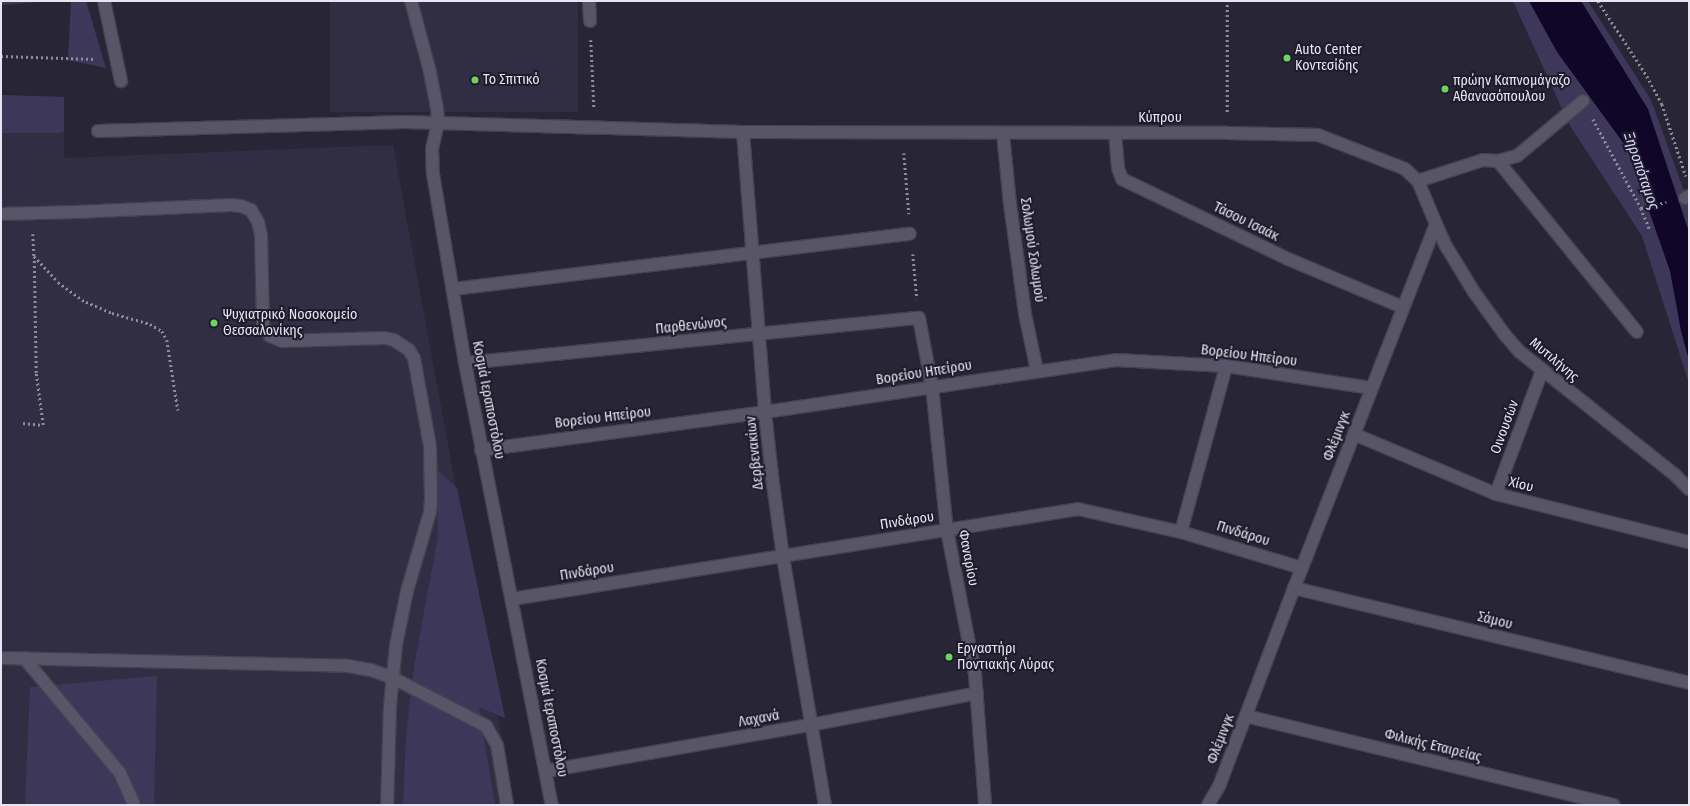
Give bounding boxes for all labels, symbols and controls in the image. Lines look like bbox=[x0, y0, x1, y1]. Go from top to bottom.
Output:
place label: Auto Center Κοντεσίδης bbox=[1295, 42, 1362, 74]
marker: Auto Center Κοντεσίδης bbox=[1282, 53, 1292, 63]
place label: Το Σπιτικό bbox=[483, 72, 540, 88]
place label: πρώην Καπνομάγαζο Αθανασόπουλου bbox=[1453, 73, 1570, 106]
marker: Το Σπιτικό bbox=[470, 75, 480, 85]
marker: πρώην Καπνομάγαζο Αθανασόπουλου bbox=[1440, 84, 1450, 94]
street label: Κύπρου bbox=[1138, 110, 1182, 126]
water label: Ξηροπόταμος bbox=[1619, 130, 1663, 212]
street label: Σολωμού Σολωμού bbox=[1016, 197, 1048, 303]
street label: Τάσου Ισαάκ bbox=[1210, 199, 1282, 245]
place label: Ψυχιατρικό Νοσοκομείο Θεσσαλονίκης bbox=[223, 307, 357, 340]
street label: Παρθενώνος bbox=[655, 314, 727, 338]
marker: Ψυχιατρικό Νοσοκομείο Θεσσαλονίκης bbox=[208, 317, 220, 329]
street label: Μυτιλήνης bbox=[1526, 335, 1582, 385]
street label: Κοσμά Ιεραποστόλου bbox=[468, 339, 508, 461]
street label: Βορείου Ηπείρου bbox=[1200, 342, 1298, 370]
street label: Βορείου Ηπείρου bbox=[875, 357, 973, 389]
street label: Οινουσών bbox=[1488, 398, 1522, 456]
street label: Βορείου Ηπείρου bbox=[554, 404, 652, 432]
street label: Φλέμινγκ bbox=[1320, 409, 1354, 463]
street label: Δερβενακίων bbox=[743, 415, 767, 491]
street label: Χίου bbox=[1507, 474, 1535, 496]
street label: Πινδάρου bbox=[879, 508, 935, 534]
street label: Πινδάρου bbox=[1214, 518, 1272, 550]
street label: Φαναρίου bbox=[954, 529, 982, 587]
street label: Πινδάρου bbox=[559, 559, 615, 585]
street label: Σάμου bbox=[1476, 609, 1514, 633]
place label: Εργαστήρι Ποντιακής Λύρας bbox=[957, 641, 1054, 674]
marker: Εργαστήρι Ποντιακής Λύρας bbox=[944, 652, 954, 662]
street label: Κοσμά Ιεραποστόλου bbox=[531, 657, 571, 779]
street label: Λαχανά bbox=[737, 707, 781, 731]
street label: Φλέμινγκ bbox=[1204, 712, 1238, 766]
street label: Φιλικής Εταιρείας bbox=[1383, 726, 1483, 766]

